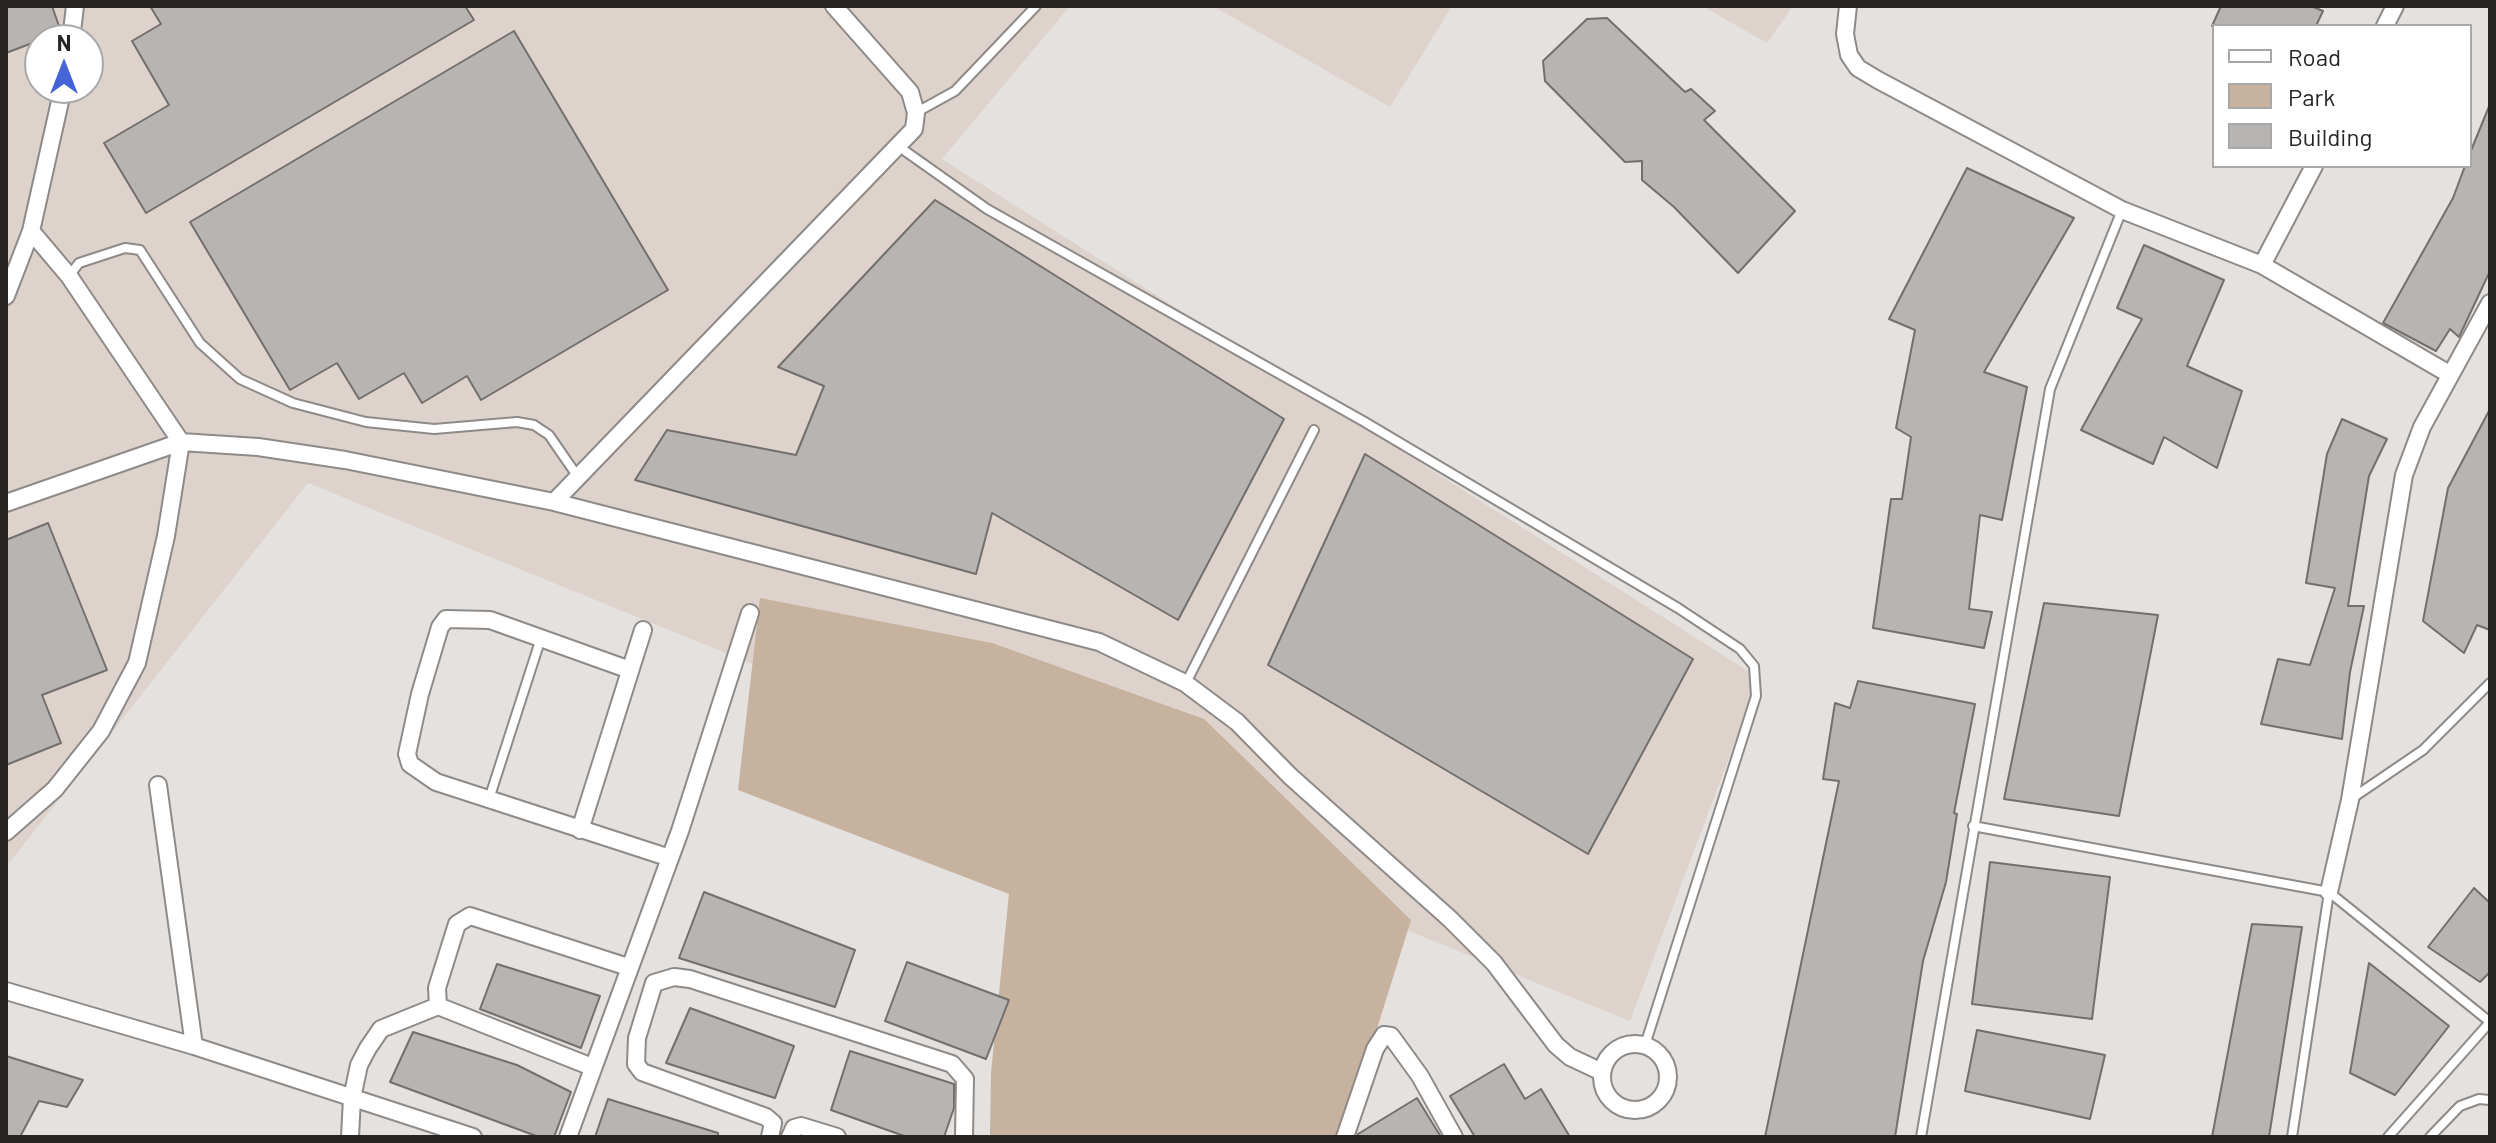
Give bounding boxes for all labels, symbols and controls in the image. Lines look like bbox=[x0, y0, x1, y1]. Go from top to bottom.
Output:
north arrow bbox=[24, 24, 104, 104]
legend bbox=[2212, 24, 2472, 168]
text: N bbox=[57, 29, 71, 55]
text: Road bbox=[2288, 42, 2341, 71]
text: Park bbox=[2288, 82, 2335, 111]
text: Building bbox=[2288, 122, 2372, 151]

